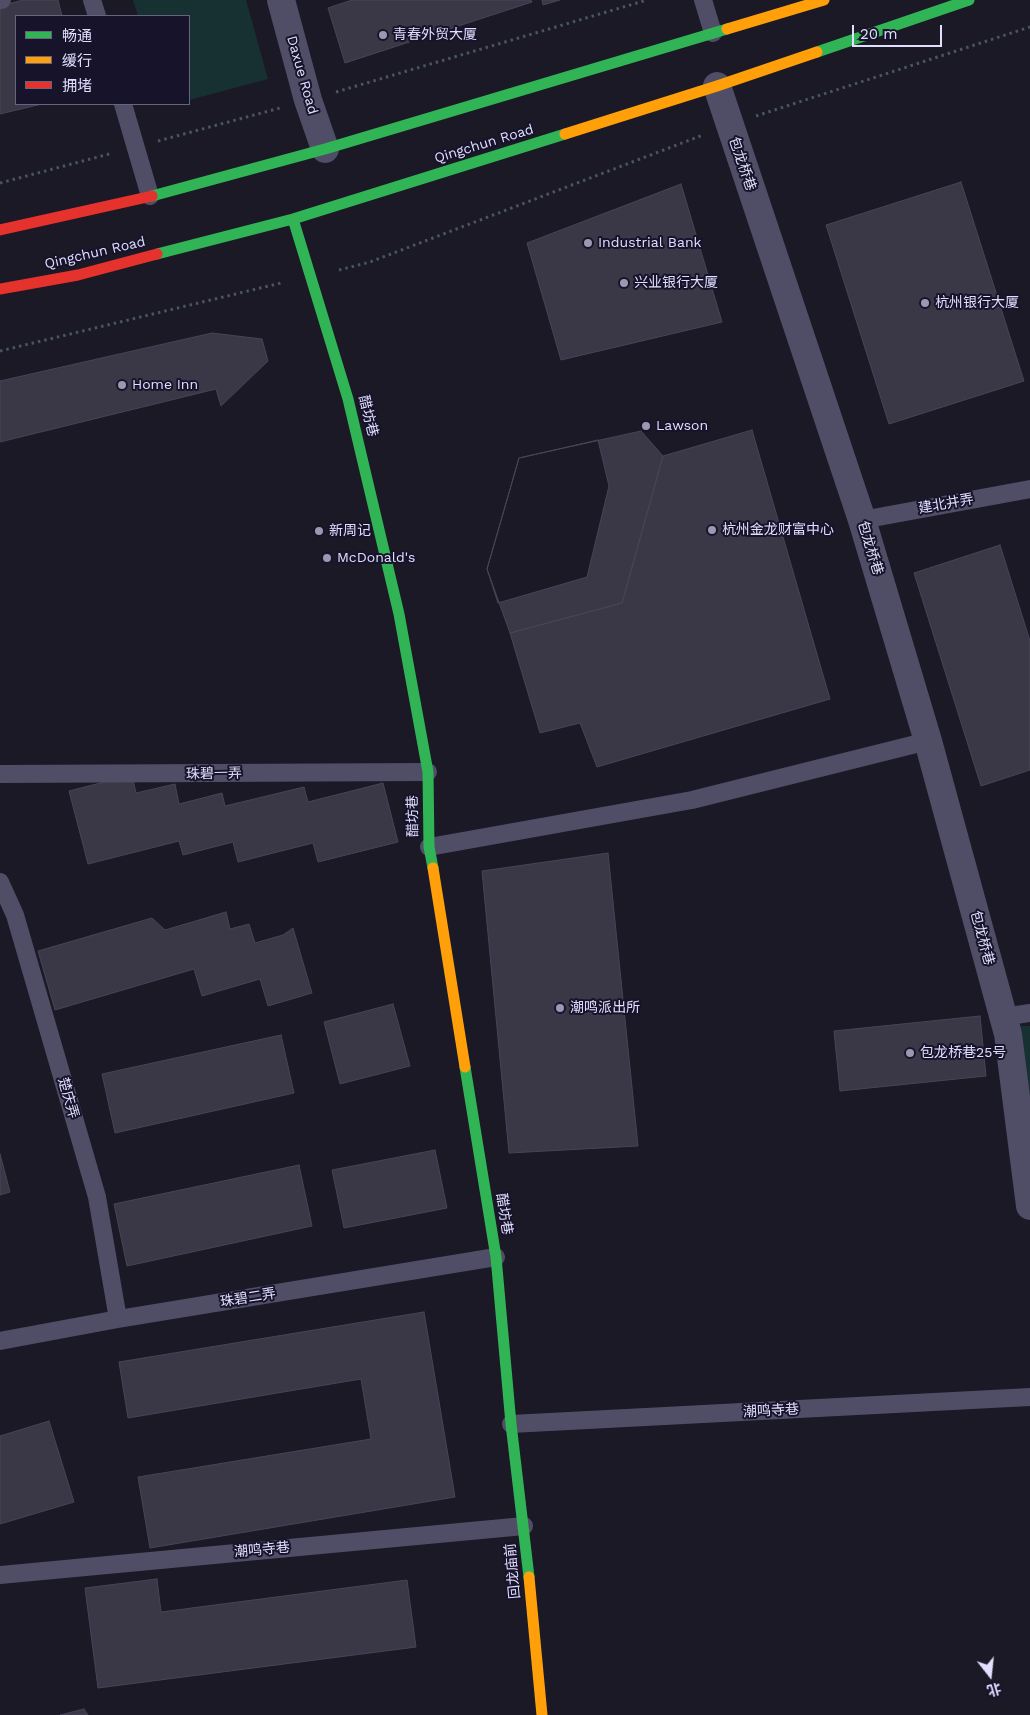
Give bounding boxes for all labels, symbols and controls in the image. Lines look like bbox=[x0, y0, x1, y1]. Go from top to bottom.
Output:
legend bbox=[15, 15, 190, 105]
scale bar bbox=[855, 15, 945, 47]
text: 20 m bbox=[860, 25, 898, 43]
text: 畅通 bbox=[62, 27, 92, 45]
place label: 青春外贸大厦 bbox=[393, 27, 477, 43]
marker: 青春外贸大厦 bbox=[377, 29, 389, 41]
street label: Daxue Road bbox=[283, 34, 321, 116]
text: 缓行 bbox=[62, 52, 92, 70]
text: 拥堵 bbox=[62, 77, 92, 95]
street label: Qingchun Road bbox=[432, 121, 536, 167]
street label: 包龙桥巷 bbox=[725, 135, 759, 193]
street label: Qingchun Road bbox=[43, 233, 147, 273]
place label: Industrial Bank bbox=[598, 235, 701, 251]
marker: Industrial Bank bbox=[582, 237, 594, 249]
place label: 兴业银行大厦 bbox=[634, 275, 718, 291]
marker: 兴业银行大厦 bbox=[618, 277, 630, 289]
place label: 杭州银行大厦 bbox=[935, 295, 1019, 311]
marker: 杭州银行大厦 bbox=[919, 297, 931, 309]
place label: Home Inn bbox=[132, 377, 198, 393]
marker: Home Inn bbox=[116, 379, 128, 391]
street label: 醋坊巷 bbox=[355, 394, 381, 438]
place label: Lawson bbox=[656, 418, 708, 434]
marker: Lawson bbox=[640, 420, 652, 432]
street label: 建北井弄 bbox=[917, 491, 975, 517]
street label: 包龙桥巷 bbox=[854, 519, 886, 577]
place label: 杭州金龙财富中心 bbox=[722, 522, 834, 538]
place label: 新周记 bbox=[329, 523, 371, 539]
marker: 杭州金龙财富中心 bbox=[706, 524, 718, 536]
marker: 新周记 bbox=[313, 525, 325, 537]
place label: McDonald's bbox=[337, 550, 415, 566]
marker: McDonald's bbox=[321, 552, 333, 564]
street label: 珠碧一弄 bbox=[186, 765, 242, 783]
street label: 醋坊巷 bbox=[404, 795, 422, 837]
street label: 包龙桥巷 bbox=[967, 909, 997, 967]
place label: 潮鸣派出所 bbox=[570, 1000, 640, 1016]
marker: 潮鸣派出所 bbox=[554, 1002, 566, 1014]
place label: 包龙桥巷25号 bbox=[920, 1045, 1006, 1061]
marker: 包龙桥巷25号 bbox=[904, 1047, 916, 1059]
street label: 楚庆弄 bbox=[54, 1075, 82, 1121]
street label: 醋坊巷 bbox=[492, 1192, 516, 1236]
street label: 珠碧二弄 bbox=[219, 1285, 277, 1311]
street label: 潮鸣寺巷 bbox=[743, 1401, 799, 1421]
street label: 潮鸣寺巷 bbox=[233, 1539, 291, 1561]
street label: 回龙庙前 bbox=[502, 1542, 524, 1600]
north arrow bbox=[965, 1650, 1015, 1700]
text: 北 bbox=[985, 1680, 1003, 1699]

